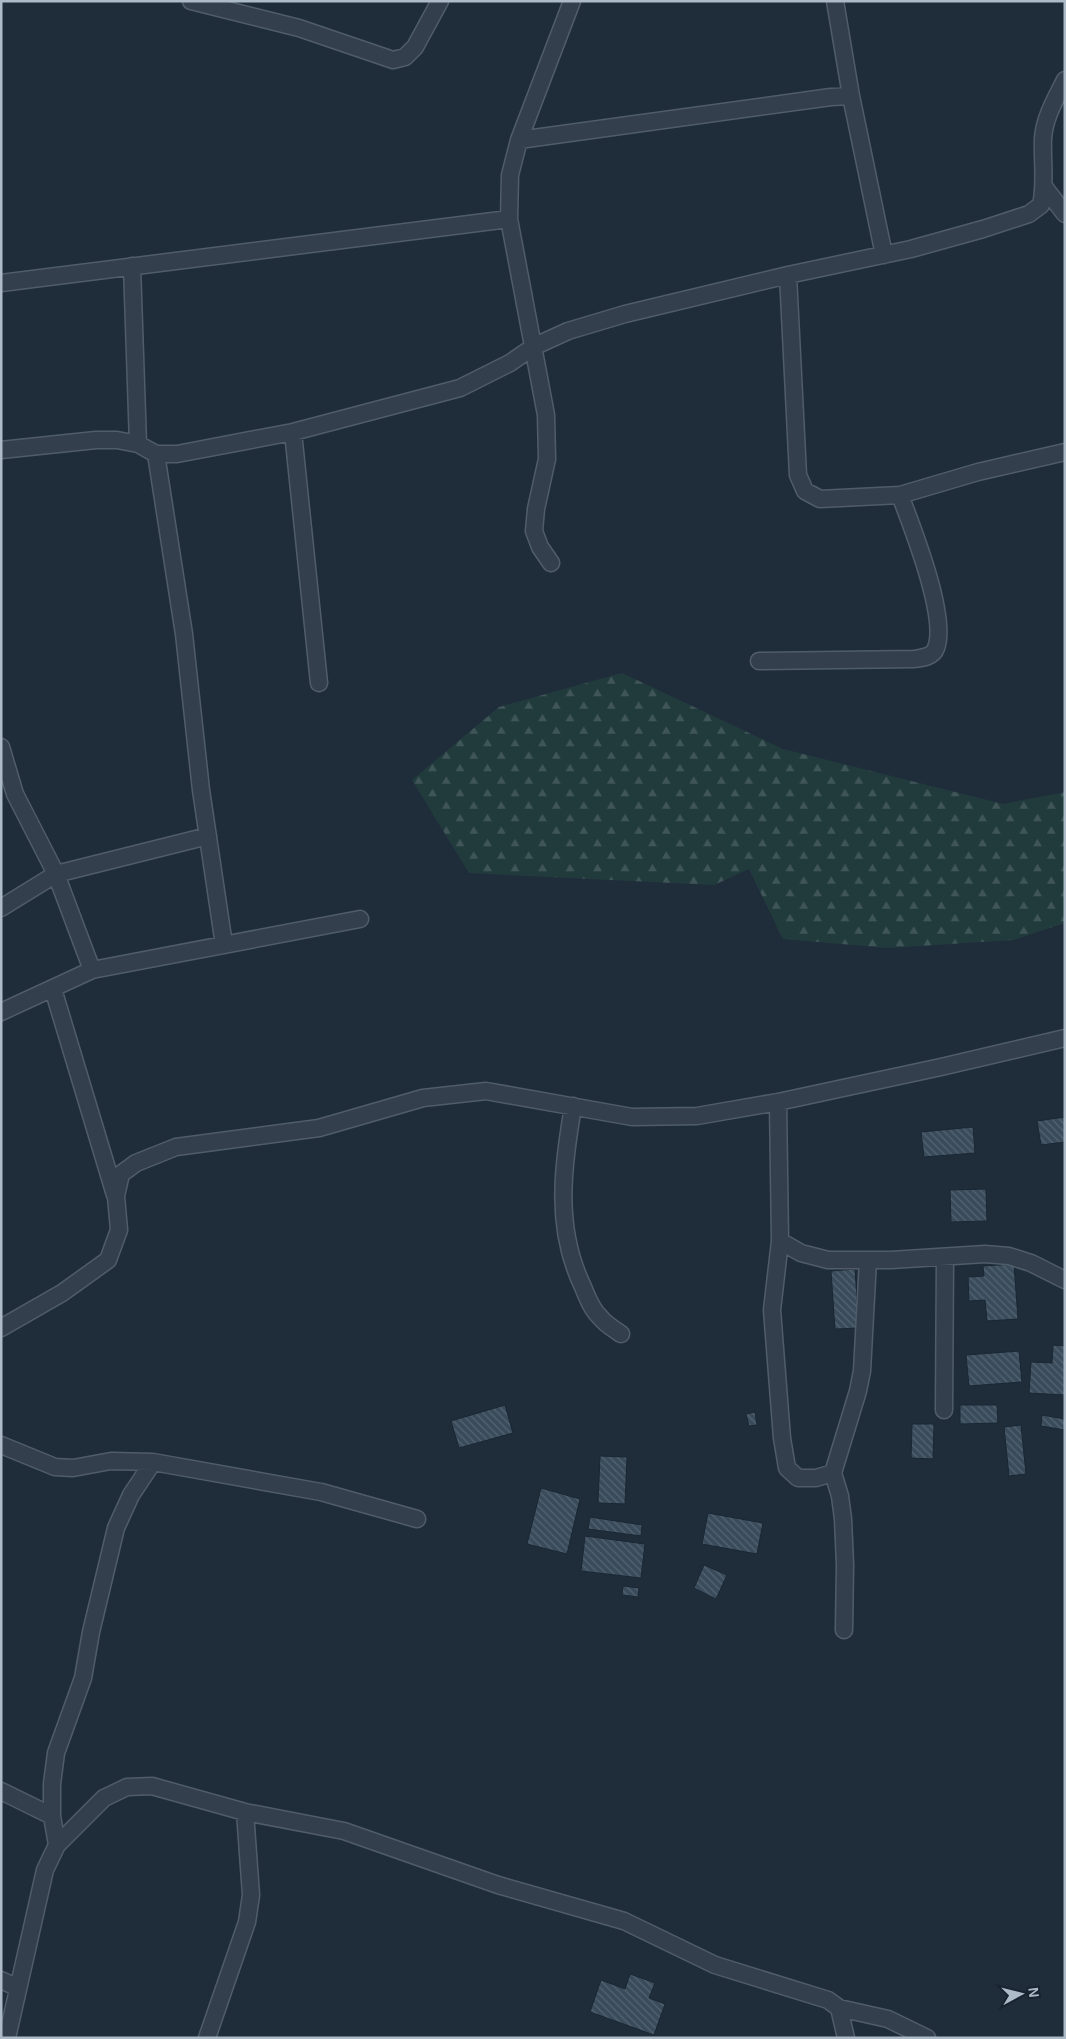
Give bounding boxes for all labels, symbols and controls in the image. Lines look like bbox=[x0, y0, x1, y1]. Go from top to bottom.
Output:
north arrow bbox=[996, 1969, 1046, 2019]
text: N bbox=[1025, 1986, 1042, 1998]

